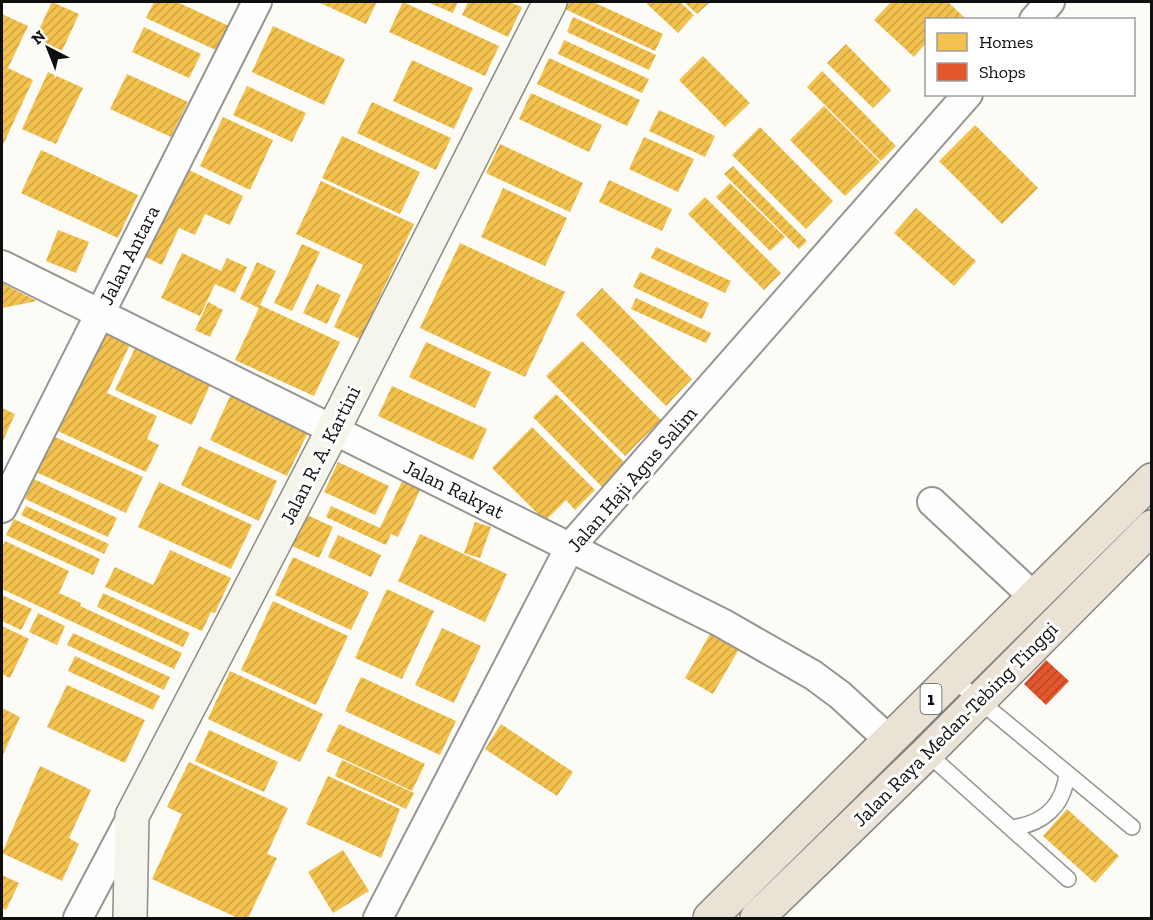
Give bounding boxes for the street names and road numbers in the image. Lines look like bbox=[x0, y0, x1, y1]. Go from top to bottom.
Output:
street label: Jalan Antara bbox=[94, 201, 164, 309]
street label: Jalan R. A. Kartini bbox=[275, 381, 365, 528]
street label: Jalan Haji Agus Salim bbox=[562, 401, 702, 557]
street label: Jalan Rakyat bbox=[400, 454, 509, 524]
street label: Jalan Raya Medan-Tebing Tinggi bbox=[848, 616, 1063, 831]
road number: 1 bbox=[920, 684, 942, 714]

